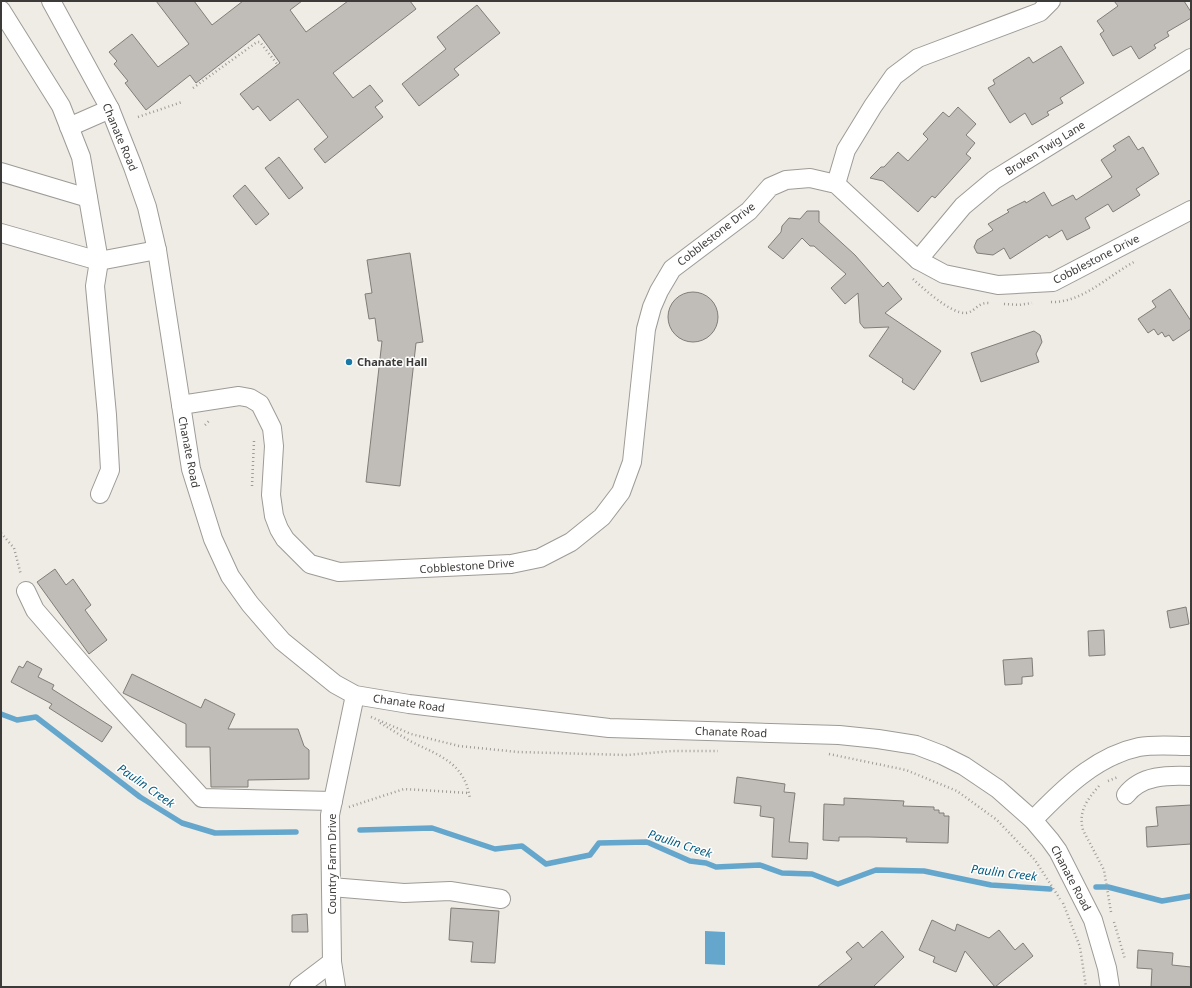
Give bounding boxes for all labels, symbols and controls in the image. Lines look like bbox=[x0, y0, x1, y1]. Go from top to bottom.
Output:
street label: Chanate Road bbox=[99, 101, 142, 173]
street label: Broken Twig Lane bbox=[1002, 117, 1088, 178]
street label: Cobblestone Drive bbox=[674, 198, 758, 269]
street label: Cobblestone Drive bbox=[1050, 230, 1142, 287]
place label: Chanate Hall bbox=[357, 354, 427, 369]
marker: Chanate Hall bbox=[344, 357, 354, 367]
street label: Chanate Road bbox=[175, 415, 204, 489]
street label: Cobblestone Drive bbox=[419, 555, 515, 576]
street label: Chanate Road bbox=[372, 690, 446, 715]
street label: Chanate Road bbox=[695, 723, 767, 740]
water label: Paulin Creek bbox=[114, 760, 179, 812]
street label: Country Farm Drive bbox=[324, 814, 339, 914]
water label: Paulin Creek bbox=[646, 825, 715, 862]
street label: Chanate Road bbox=[1048, 842, 1095, 913]
water label: Paulin Creek bbox=[970, 860, 1039, 885]

